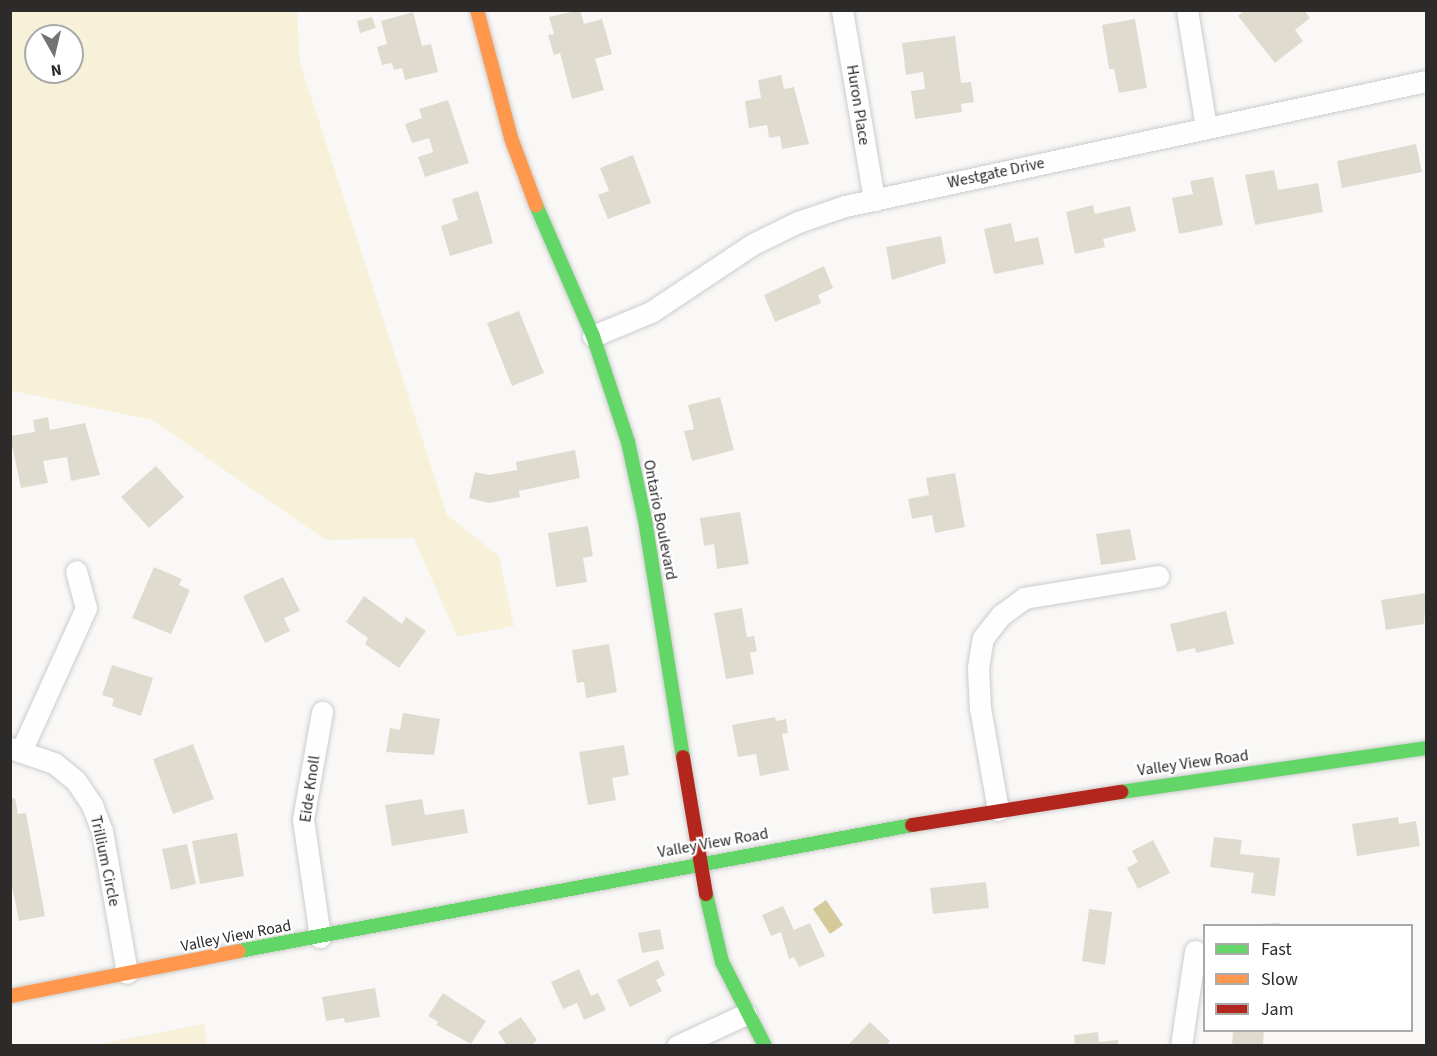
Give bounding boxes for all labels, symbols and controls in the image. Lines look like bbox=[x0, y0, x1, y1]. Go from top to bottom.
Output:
north arrow bbox=[24, 24, 84, 84]
text: N bbox=[49, 58, 63, 81]
street label: Huron Place bbox=[842, 63, 874, 147]
street label: Westgate Drive bbox=[946, 153, 1046, 193]
street label: Ontario Boulevard bbox=[639, 458, 681, 582]
street label: Valley View Road bbox=[1136, 746, 1250, 780]
street label: Eide Knoll bbox=[296, 754, 324, 824]
street label: Trillium Circle bbox=[86, 814, 124, 908]
street label: Valley View Road bbox=[656, 824, 770, 862]
street label: Valley View Road bbox=[179, 916, 293, 956]
legend bbox=[1203, 924, 1413, 1032]
text: Fast bbox=[1261, 937, 1292, 962]
text: Slow bbox=[1261, 967, 1298, 992]
text: Jam bbox=[1261, 997, 1294, 1022]

